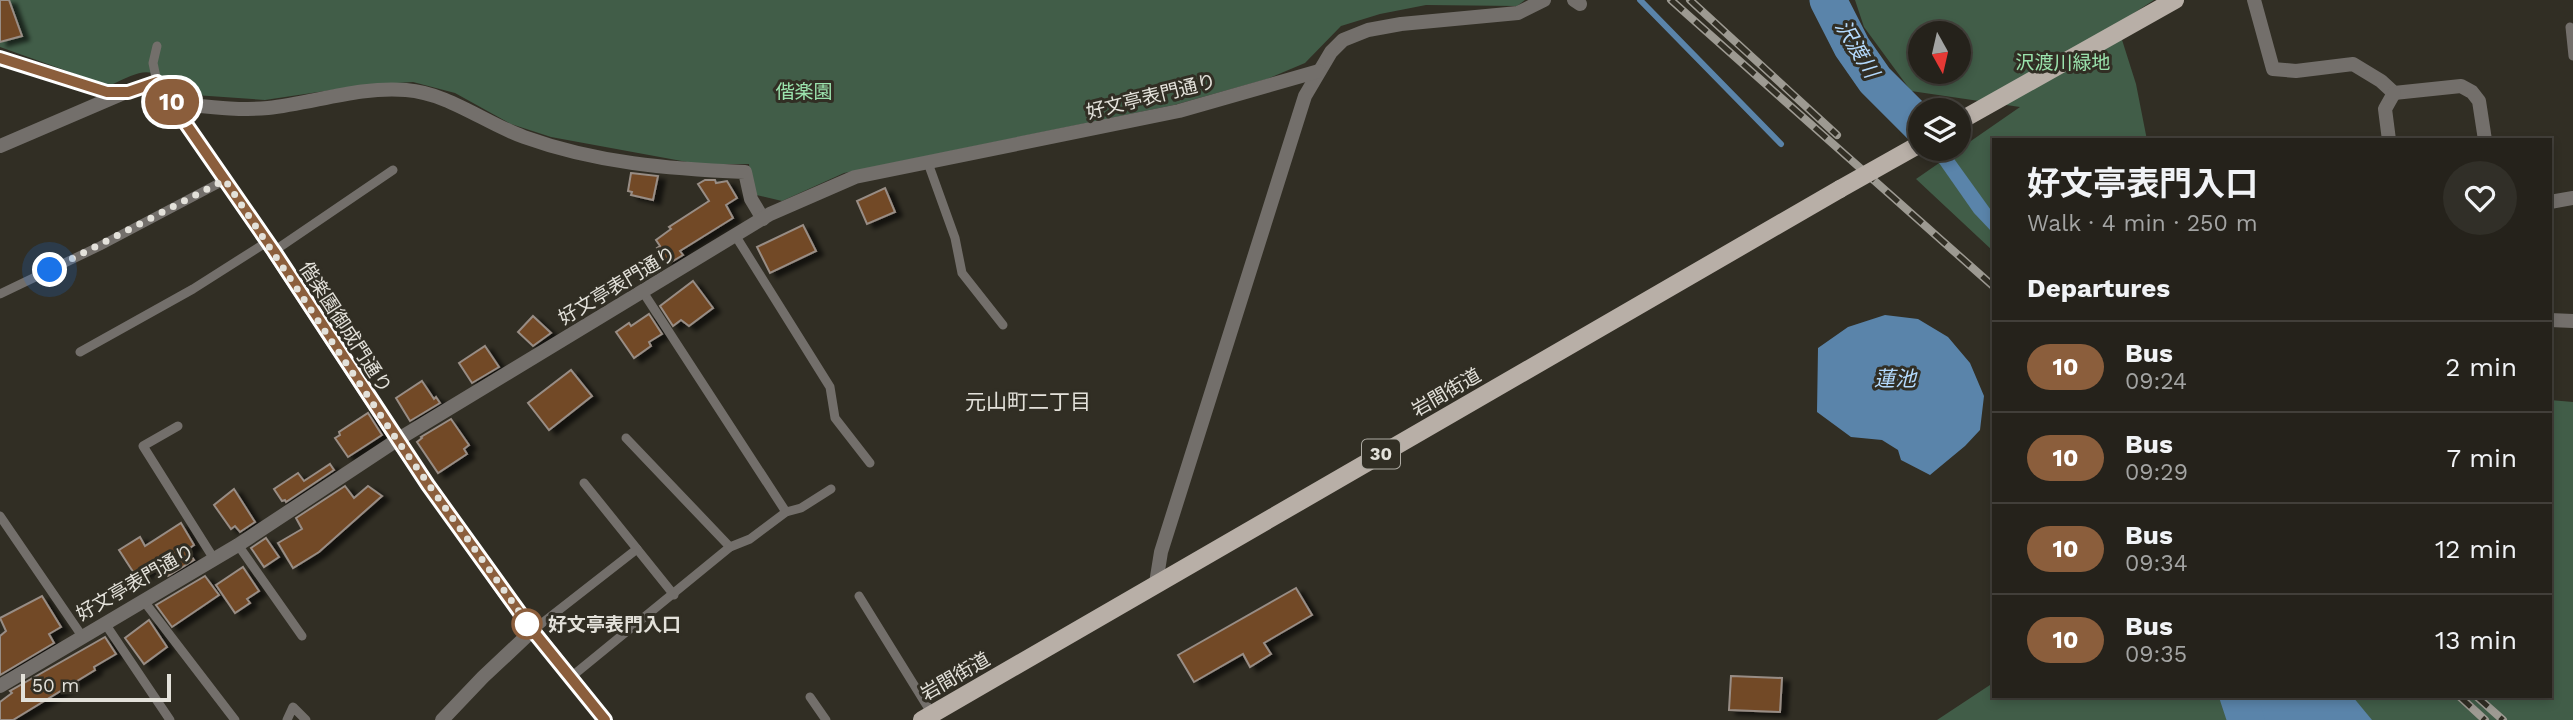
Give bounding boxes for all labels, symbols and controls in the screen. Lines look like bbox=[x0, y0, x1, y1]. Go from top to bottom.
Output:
water label: 沢渡川 bbox=[1830, 15, 1885, 84]
north arrow bbox=[1908, 21, 1970, 84]
map controls bbox=[1908, 21, 1971, 161]
park label: 沢渡川緑地 bbox=[2015, 51, 2111, 74]
street label: 好文亭表門通り bbox=[1084, 69, 1218, 124]
line badge: 10 bbox=[140, 79, 204, 125]
park label: 偕楽園 bbox=[775, 80, 833, 103]
text: 10 bbox=[159, 88, 185, 116]
button: layers bbox=[1908, 98, 1971, 161]
button: heart bbox=[2443, 161, 2517, 235]
text: 好文亭表門入口 bbox=[2027, 164, 2258, 203]
text: Walk · 4 min · 250 m bbox=[2027, 210, 2258, 237]
street label: 好文亭表門通り bbox=[554, 241, 680, 330]
your location bbox=[32, 252, 67, 287]
street label: 偕楽園御成門通り bbox=[295, 257, 397, 397]
text: Departures bbox=[2027, 273, 2170, 303]
text: Bus bbox=[2125, 338, 2173, 368]
text: 2 min bbox=[2445, 352, 2517, 382]
text: 10 bbox=[2053, 353, 2078, 381]
street label: 岩間街道 bbox=[1408, 363, 1485, 421]
water label: 蓮池 bbox=[1874, 366, 1918, 391]
text: 09:24 bbox=[2125, 368, 2187, 395]
district label: 元山町二丁目 bbox=[965, 389, 1091, 414]
text: Bus bbox=[2125, 429, 2173, 459]
road number: 30 bbox=[1362, 440, 1400, 468]
text: 7 min bbox=[2447, 443, 2517, 473]
text: 10 bbox=[2053, 444, 2078, 472]
text: 09:29 bbox=[2125, 459, 2188, 486]
text: Bus bbox=[2125, 520, 2173, 550]
text: 12 min bbox=[2435, 534, 2517, 564]
text: 10 bbox=[2053, 535, 2078, 563]
street label: 好文亭表門通り bbox=[72, 539, 199, 626]
text: 09:34 bbox=[2125, 550, 2188, 577]
marker: 好文亭表門入口 bbox=[512, 609, 542, 639]
text: Bus bbox=[2125, 611, 2173, 641]
place label: 好文亭表門入口 bbox=[548, 613, 681, 636]
text: 13 min bbox=[2435, 625, 2517, 655]
text: 10 bbox=[2053, 626, 2078, 654]
text: 09:35 bbox=[2125, 641, 2187, 668]
street label: 岩間街道 bbox=[917, 647, 994, 705]
scale bar bbox=[21, 671, 172, 703]
text: 50 m bbox=[32, 674, 79, 697]

